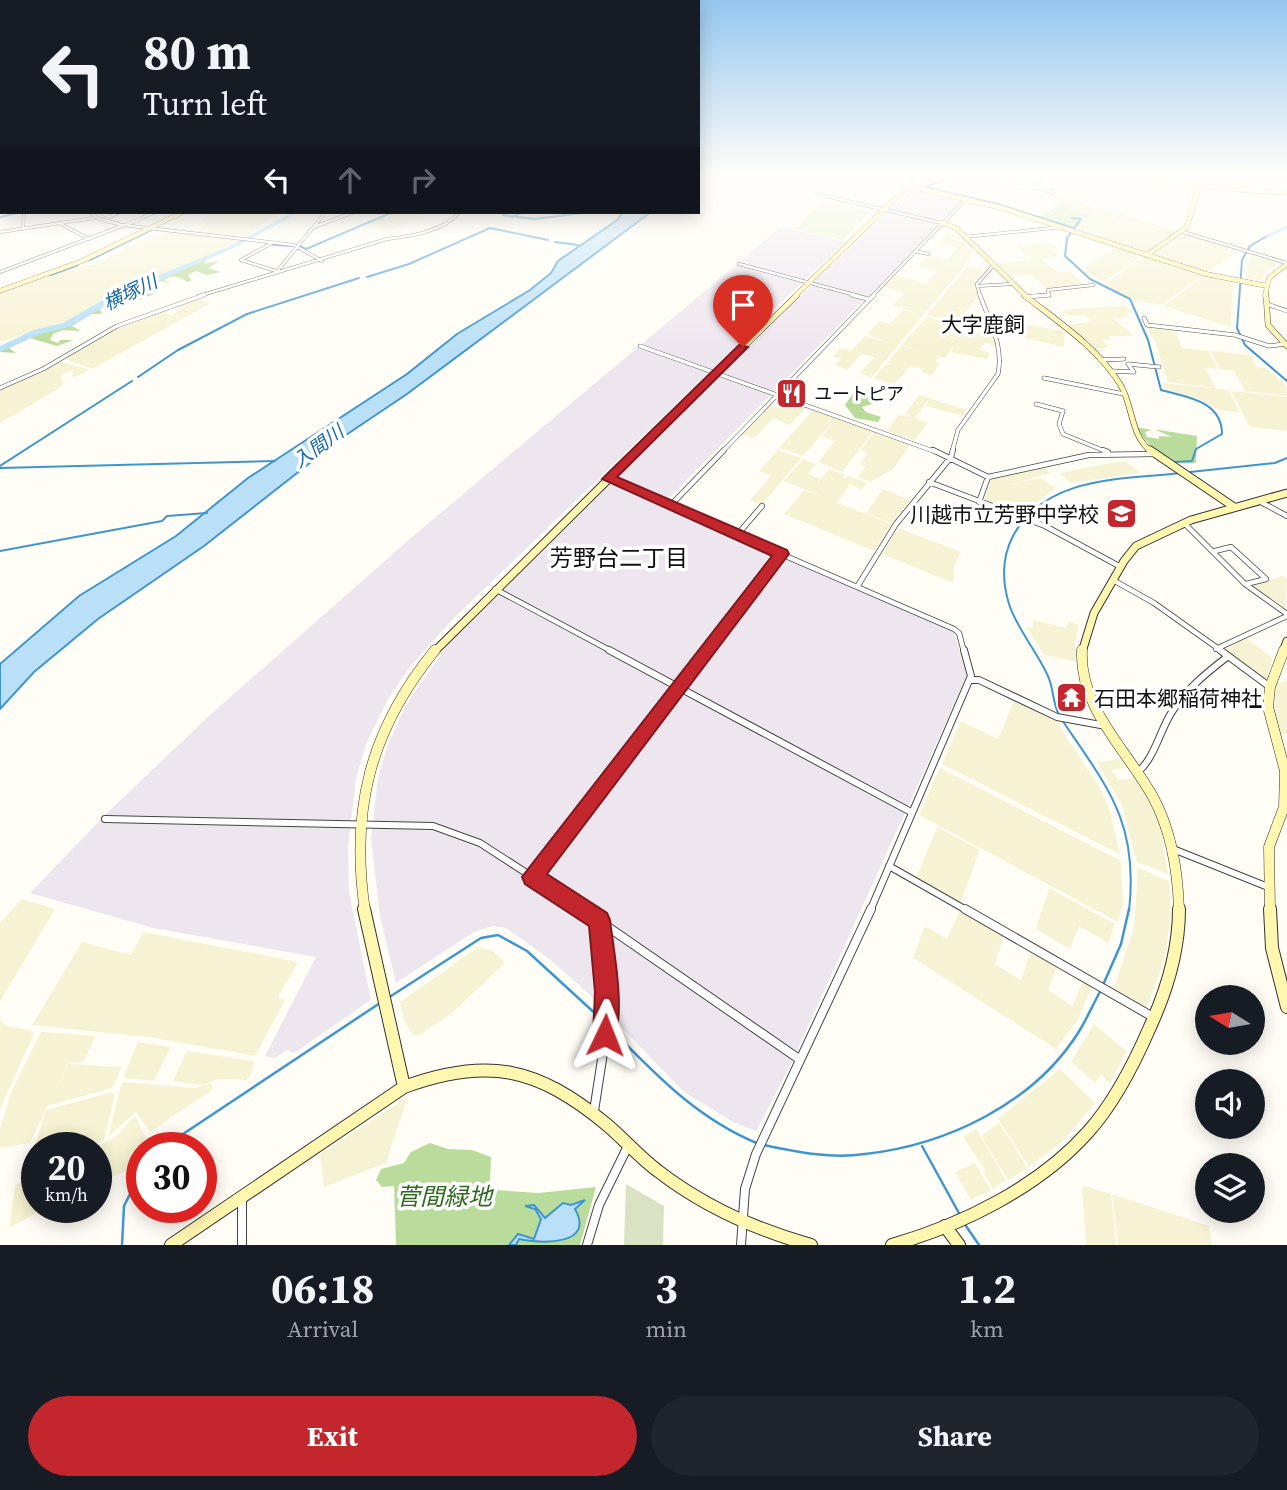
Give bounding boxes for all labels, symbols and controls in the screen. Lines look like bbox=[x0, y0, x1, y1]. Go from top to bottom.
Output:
text: 80 m bbox=[143, 18, 251, 85]
icon: left bbox=[28, 28, 119, 119]
text: Turn left bbox=[143, 82, 267, 126]
icon: left bbox=[258, 161, 296, 199]
icon: ahead bbox=[331, 161, 369, 199]
icon: right bbox=[404, 161, 442, 199]
water label: 横塚川 bbox=[99, 267, 163, 316]
pin bbox=[713, 275, 773, 347]
icon: arrive bbox=[724, 286, 762, 324]
district label: 大字鹿飼 bbox=[941, 310, 1025, 339]
restaurant icon: ユートピア bbox=[774, 376, 808, 410]
place label: ユートピア bbox=[814, 381, 904, 406]
water label: 入間川 bbox=[287, 418, 350, 473]
school or university icon: 川越市立芳野中学校 bbox=[1105, 497, 1139, 531]
place label: 川越市立芳野中学校 bbox=[910, 500, 1099, 529]
district label: 芳野台二丁目 bbox=[550, 542, 688, 574]
temple icon: 石田本郷稲荷神社 bbox=[1054, 681, 1088, 715]
place label: 石田本郷稲荷神社 bbox=[1094, 684, 1262, 713]
north arrow bbox=[1195, 985, 1265, 1055]
map controls bbox=[1195, 985, 1265, 1223]
position arrow bbox=[568, 998, 642, 1072]
button: sound bbox=[1195, 1069, 1265, 1139]
speed limit sign: 30 bbox=[126, 1132, 217, 1223]
text: 20 bbox=[48, 1144, 85, 1192]
button: layers bbox=[1195, 1153, 1265, 1223]
park label: 菅間緑地 bbox=[396, 1180, 495, 1213]
text: km/h bbox=[45, 1182, 88, 1207]
text: 06:18 bbox=[271, 1259, 375, 1317]
text: 3 bbox=[655, 1259, 678, 1317]
text: 1.2 bbox=[958, 1259, 1016, 1317]
text: Arrival bbox=[287, 1313, 358, 1345]
text: min bbox=[646, 1313, 687, 1345]
text: km bbox=[970, 1313, 1004, 1345]
button: Exit bbox=[28, 1396, 637, 1476]
button: Share bbox=[651, 1396, 1259, 1476]

